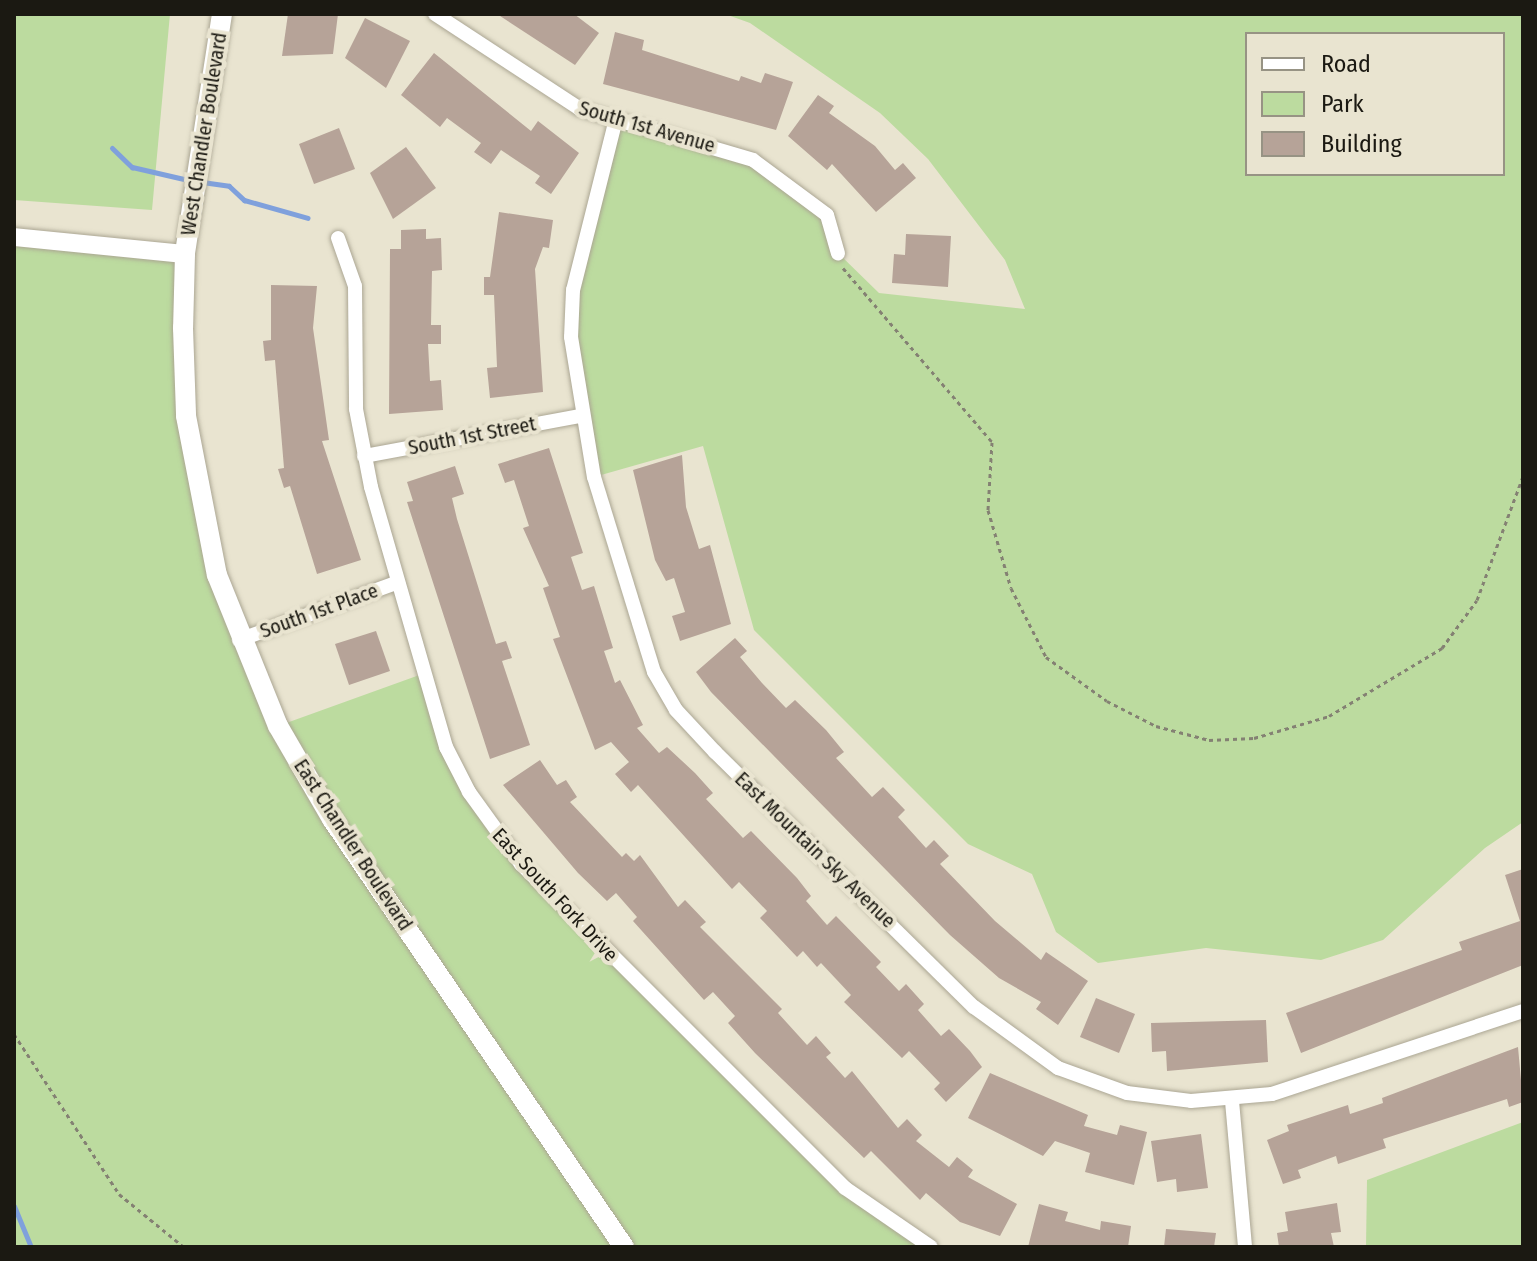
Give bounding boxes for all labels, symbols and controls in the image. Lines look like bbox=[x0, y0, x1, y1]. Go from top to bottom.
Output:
street label: West Chandler Boulevard bbox=[176, 31, 232, 237]
legend bbox=[1245, 32, 1505, 176]
text: Road bbox=[1321, 50, 1371, 78]
text: Park bbox=[1321, 90, 1364, 118]
street label: South 1st Avenue bbox=[576, 96, 718, 158]
text: Building bbox=[1321, 130, 1402, 158]
street label: South 1st Street bbox=[406, 412, 538, 460]
street label: South 1st Place bbox=[257, 579, 381, 643]
street label: East Chandler Boulevard bbox=[289, 755, 417, 935]
street label: East Mountain Sky Avenue bbox=[730, 767, 900, 933]
street label: East South Fork Drive bbox=[487, 823, 623, 967]

